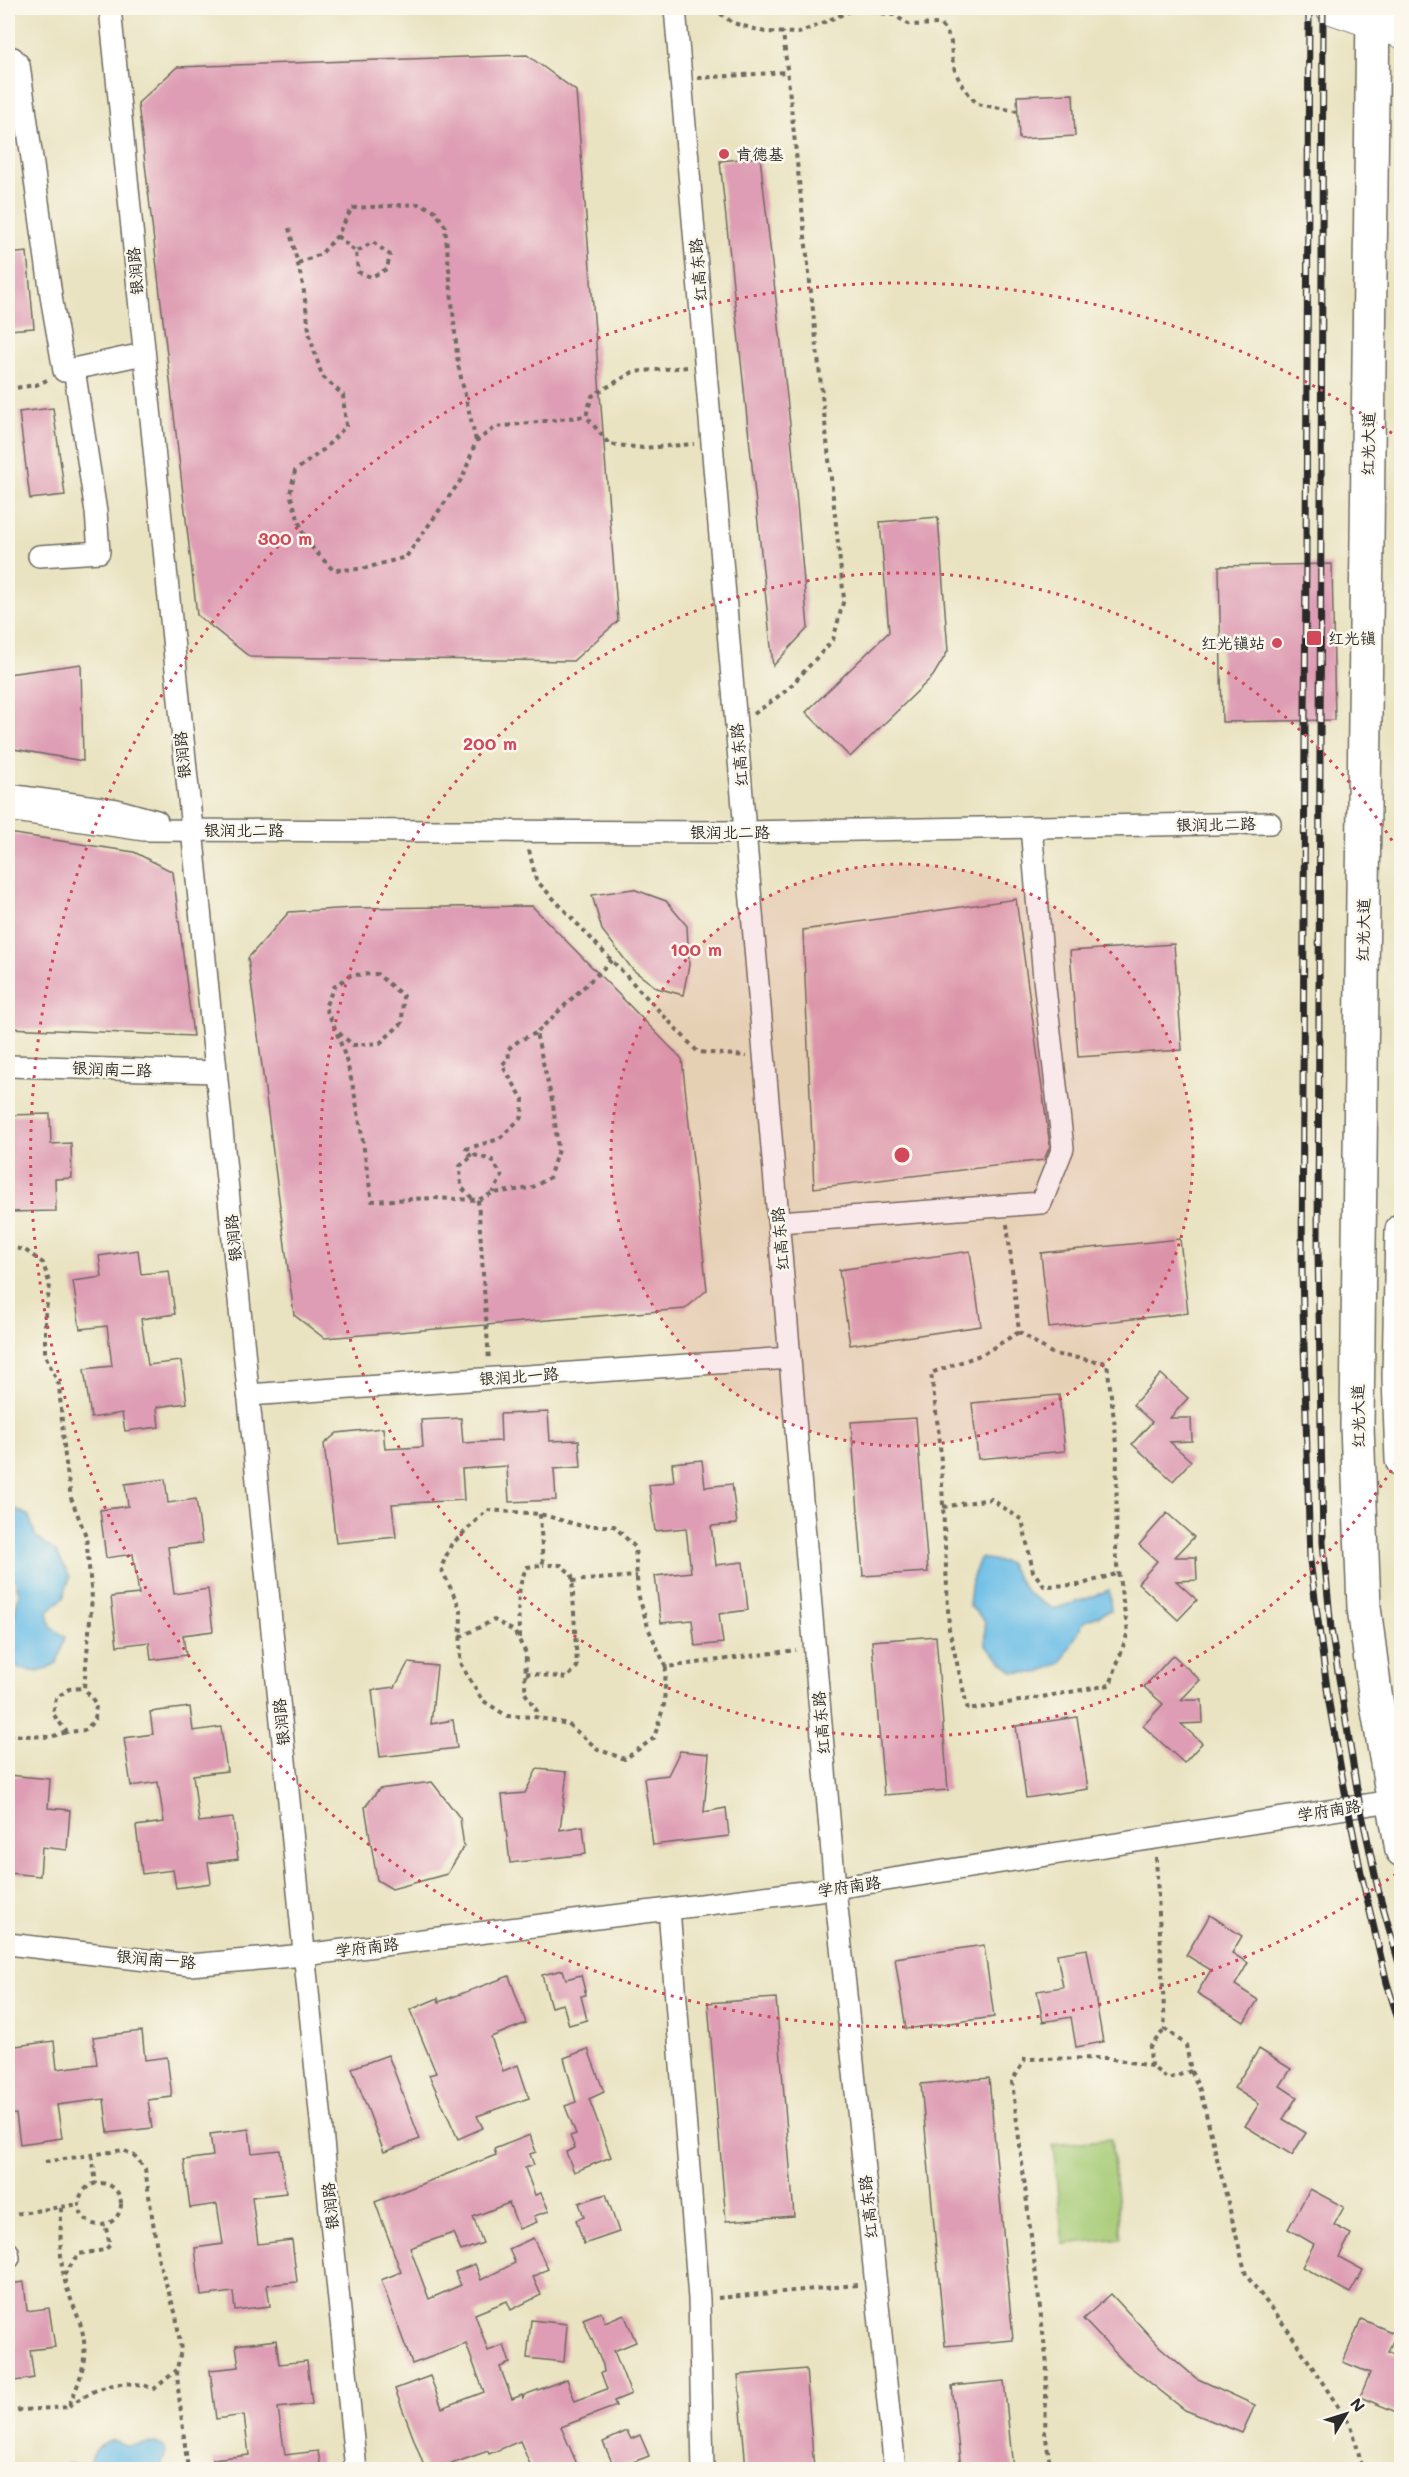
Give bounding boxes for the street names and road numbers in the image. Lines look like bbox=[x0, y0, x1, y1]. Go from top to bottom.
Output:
street label: 红高东路 bbox=[684, 237, 711, 303]
street label: 银润路 bbox=[122, 246, 147, 296]
street label: 红光大道 bbox=[1356, 412, 1379, 476]
street label: 红高东路 bbox=[725, 722, 752, 788]
street label: 银润路 bbox=[169, 730, 194, 780]
street label: 银润北二路 bbox=[1176, 812, 1256, 835]
street label: 银润北二路 bbox=[204, 819, 284, 840]
street label: 银润北二路 bbox=[690, 821, 770, 842]
street label: 红光大道 bbox=[1351, 898, 1374, 962]
street label: 银润南二路 bbox=[72, 1057, 152, 1080]
street label: 红高东路 bbox=[766, 1206, 793, 1272]
street label: 银润路 bbox=[220, 1213, 245, 1263]
street label: 银润北一路 bbox=[478, 1362, 560, 1389]
street label: 红光大道 bbox=[1346, 1384, 1369, 1448]
street label: 红高东路 bbox=[807, 1690, 834, 1756]
street label: 银润路 bbox=[268, 1697, 293, 1747]
street label: 学府南路 bbox=[1296, 1794, 1362, 1825]
street label: 学府南路 bbox=[816, 1871, 882, 1900]
street label: 学府南路 bbox=[334, 1932, 400, 1961]
street label: 银润南一路 bbox=[115, 1945, 197, 1972]
street label: 红高东路 bbox=[854, 2174, 881, 2240]
street label: 银润路 bbox=[317, 2181, 342, 2231]

